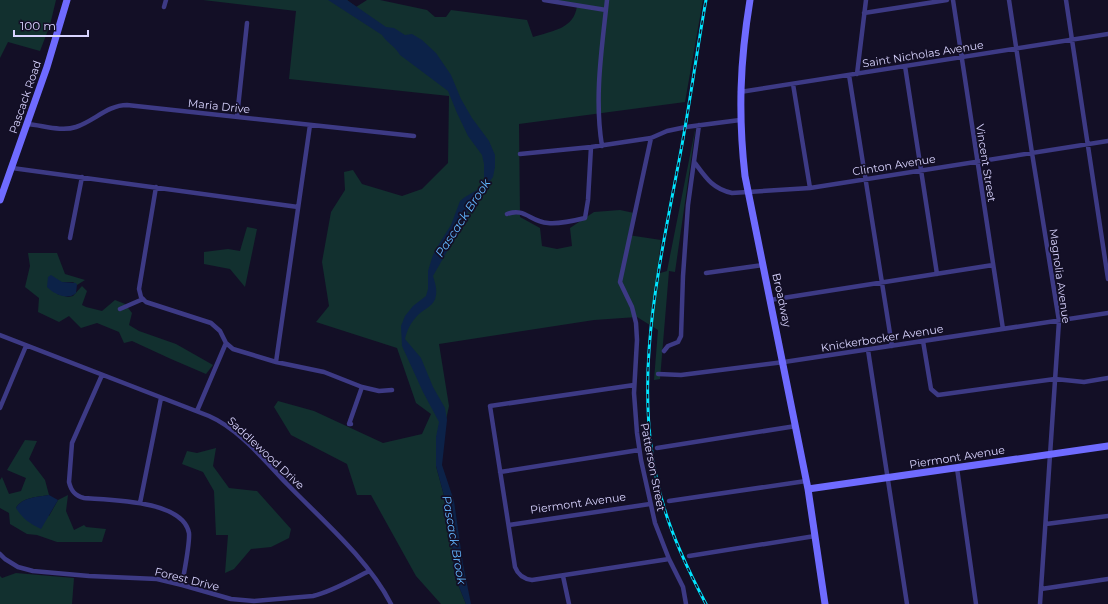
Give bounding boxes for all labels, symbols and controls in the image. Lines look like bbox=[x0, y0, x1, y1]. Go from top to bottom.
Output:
scale bar bbox=[14, 12, 88, 38]
text: 100 m bbox=[20, 18, 56, 33]
street label: Saint Nicholas Avenue bbox=[861, 37, 985, 71]
street label: Pascack Road bbox=[6, 59, 44, 135]
street label: Maria Drive bbox=[187, 96, 251, 116]
street label: Vincent Street bbox=[973, 123, 999, 203]
street label: Clinton Avenue bbox=[851, 151, 937, 178]
water label: Pascack Brook bbox=[432, 175, 494, 260]
street label: Magnolia Avenue bbox=[1046, 228, 1074, 325]
street label: Broadway bbox=[769, 272, 795, 328]
street label: Knickerbocker Avenue bbox=[820, 321, 945, 355]
street label: Saddlewood Drive bbox=[225, 414, 308, 492]
street label: Patterson Street bbox=[638, 422, 669, 513]
street label: Piermont Avenue bbox=[908, 442, 1006, 471]
street label: Piermont Avenue bbox=[529, 489, 627, 517]
water label: Pascack Brook bbox=[439, 494, 470, 586]
street label: Forest Drive bbox=[153, 564, 221, 594]

